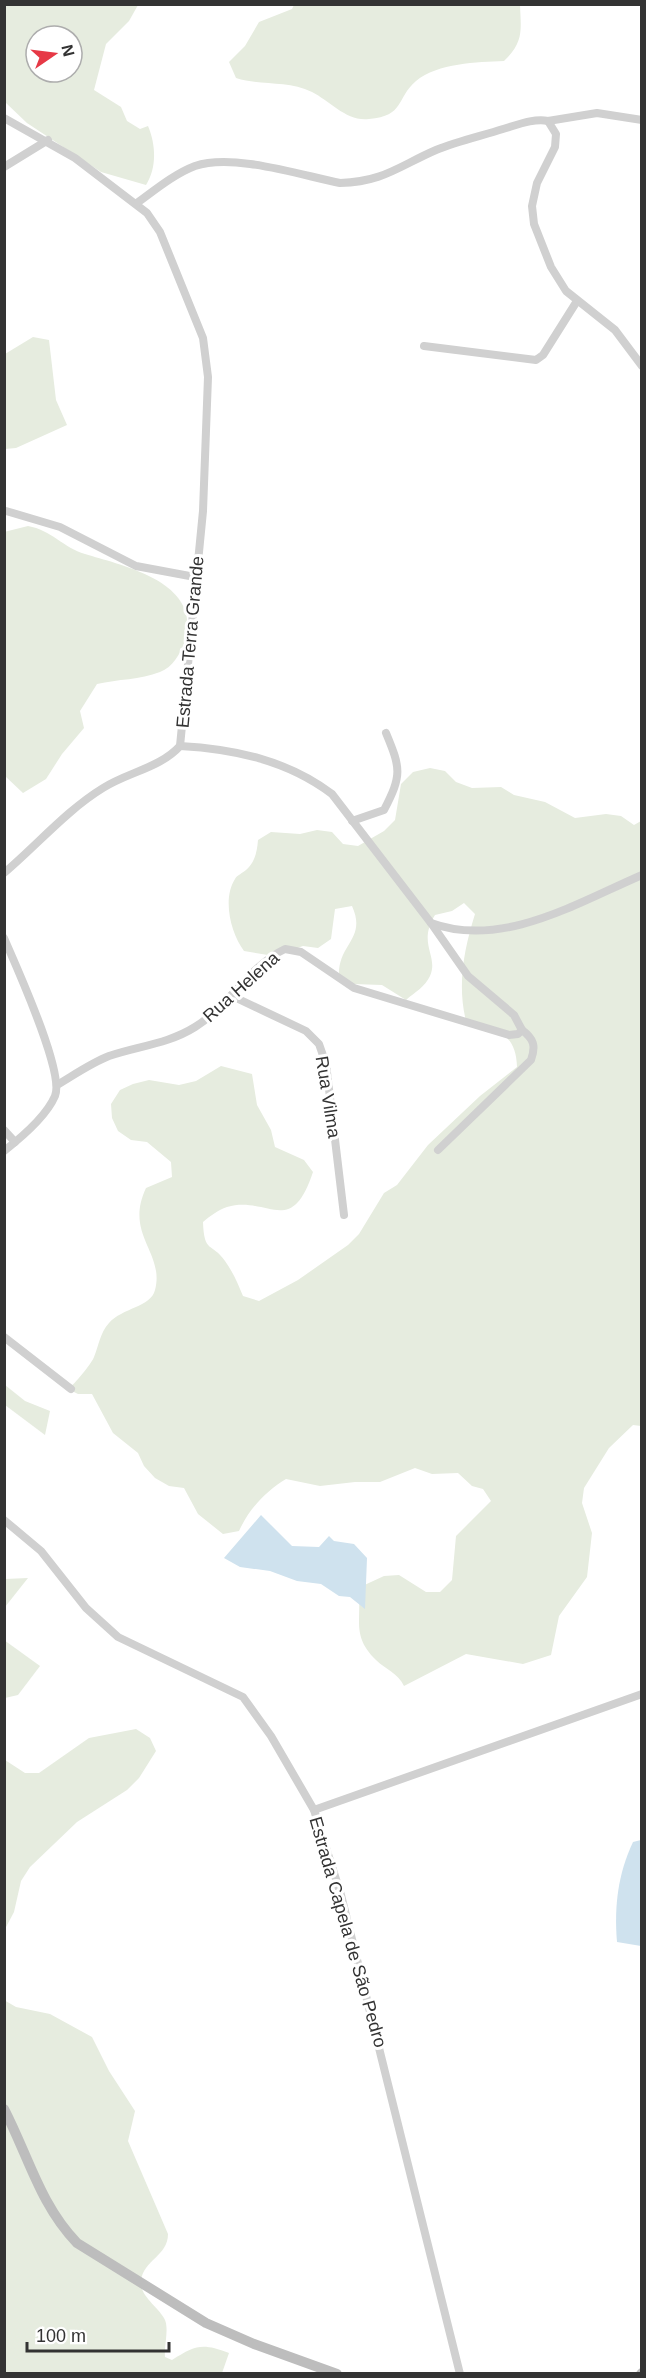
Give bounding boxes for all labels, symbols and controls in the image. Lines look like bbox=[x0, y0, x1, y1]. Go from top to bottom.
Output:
north arrow bbox=[24, 24, 84, 84]
text: N bbox=[58, 43, 78, 58]
street label: Estrada Terra Grande bbox=[173, 555, 207, 729]
street label: Rua Helena bbox=[199, 947, 284, 1026]
street label: Rua Vilma bbox=[312, 1055, 344, 1140]
street label: Estrada Capela de São Pedro bbox=[305, 1814, 391, 2050]
scale bar bbox=[27, 2315, 170, 2353]
text: 100 m bbox=[36, 2326, 86, 2346]

